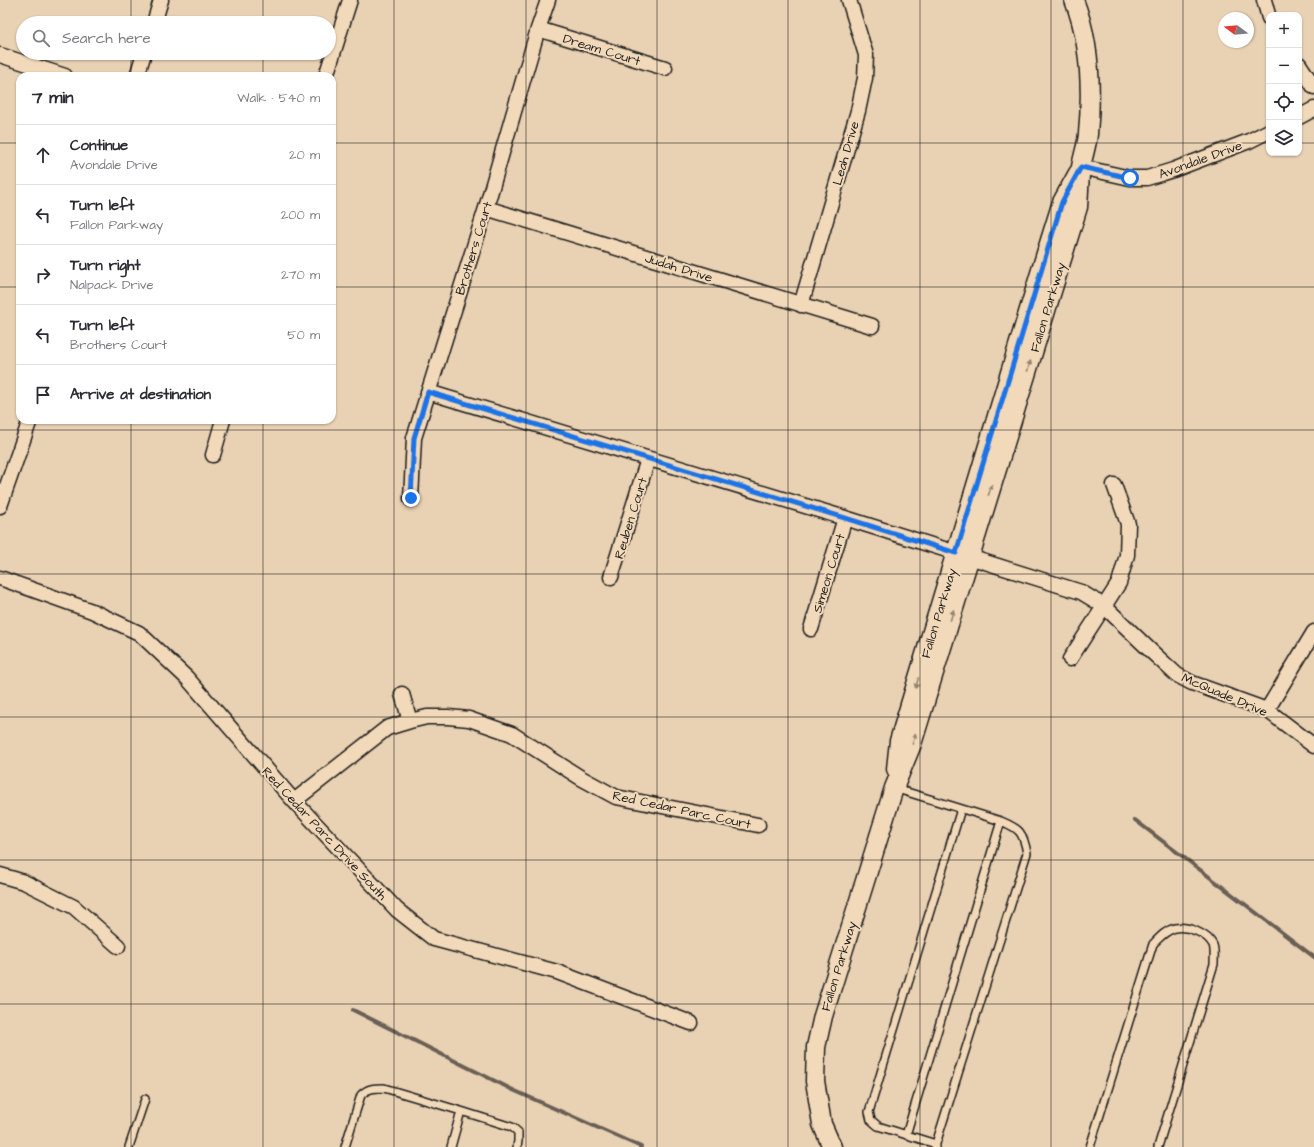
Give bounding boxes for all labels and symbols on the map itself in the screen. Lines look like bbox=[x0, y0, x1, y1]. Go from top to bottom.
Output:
north arrow bbox=[1218, 12, 1254, 48]
street label: Dream Court bbox=[561, 30, 643, 70]
street label: Leah Drive bbox=[828, 119, 864, 187]
street label: Avondale Drive bbox=[1156, 136, 1245, 183]
route start bbox=[1121, 169, 1139, 187]
street label: Brothers Court bbox=[451, 199, 497, 297]
street label: Judah Drive bbox=[643, 249, 715, 287]
street label: Fallon Parkway bbox=[1026, 260, 1071, 355]
one-way arrow bbox=[1026, 360, 1032, 372]
street label: Reuben Court bbox=[610, 475, 652, 561]
one-way arrow bbox=[987, 484, 993, 496]
route end bbox=[402, 489, 420, 507]
street label: Simeon Court bbox=[808, 531, 850, 615]
street label: Fallon Parkway bbox=[917, 566, 962, 661]
one-way arrow bbox=[949, 608, 955, 620]
street label: McQuade Drive bbox=[1179, 669, 1270, 721]
one-way arrow bbox=[914, 678, 920, 690]
one-way arrow bbox=[911, 732, 917, 744]
street label: Red Cedar Parc Drive South bbox=[258, 763, 391, 905]
street label: Red Cedar Parc Court bbox=[611, 787, 753, 834]
street label: Fallon Parkway bbox=[817, 919, 862, 1014]

